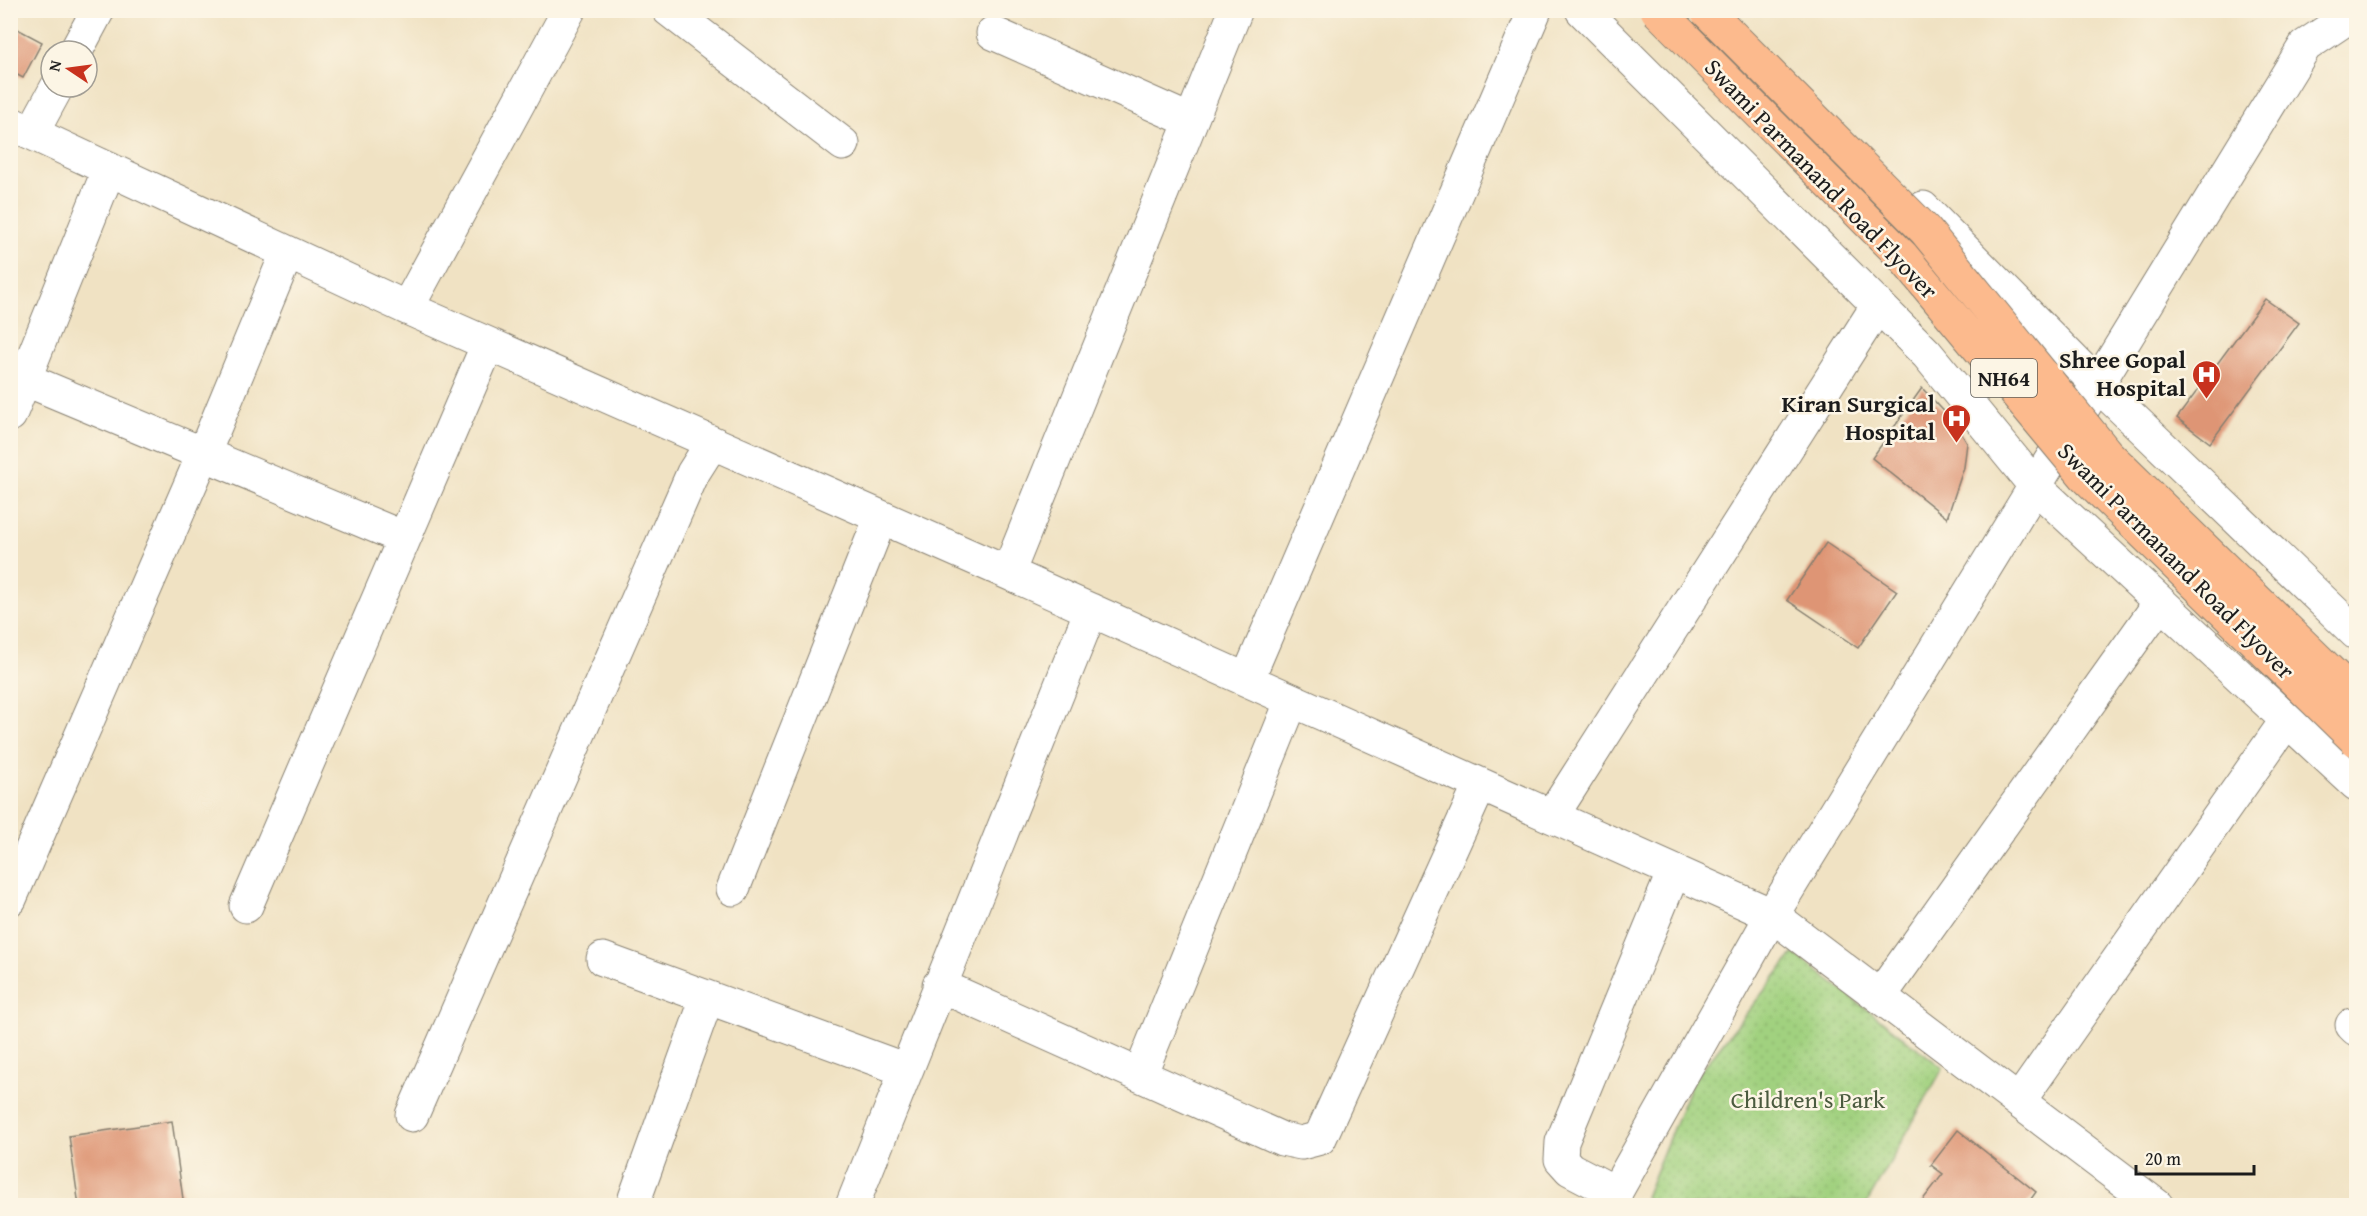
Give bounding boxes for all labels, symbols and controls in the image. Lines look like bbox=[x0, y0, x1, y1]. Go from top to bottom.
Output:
north arrow bbox=[39, 39, 99, 99]
street label: Swami Parmanand Road Flyover bbox=[1697, 50, 1946, 307]
text: N bbox=[41, 57, 67, 74]
place label: Shree Gopal Hospital bbox=[2059, 342, 2187, 405]
hospital icon: Shree Gopal Hospital bbox=[2191, 358, 2223, 400]
road number: NH64 bbox=[1971, 359, 2037, 397]
place label: Kiran Surgical Hospital bbox=[1782, 386, 1936, 449]
hospital icon: Kiran Surgical Hospital bbox=[1940, 402, 1972, 444]
street label: Swami Parmanand Road Flyover bbox=[2050, 434, 2303, 687]
park label: Children's Park bbox=[1731, 1082, 1886, 1117]
scale bar bbox=[2136, 1138, 2254, 1176]
text: 20 m bbox=[2145, 1145, 2181, 1172]

